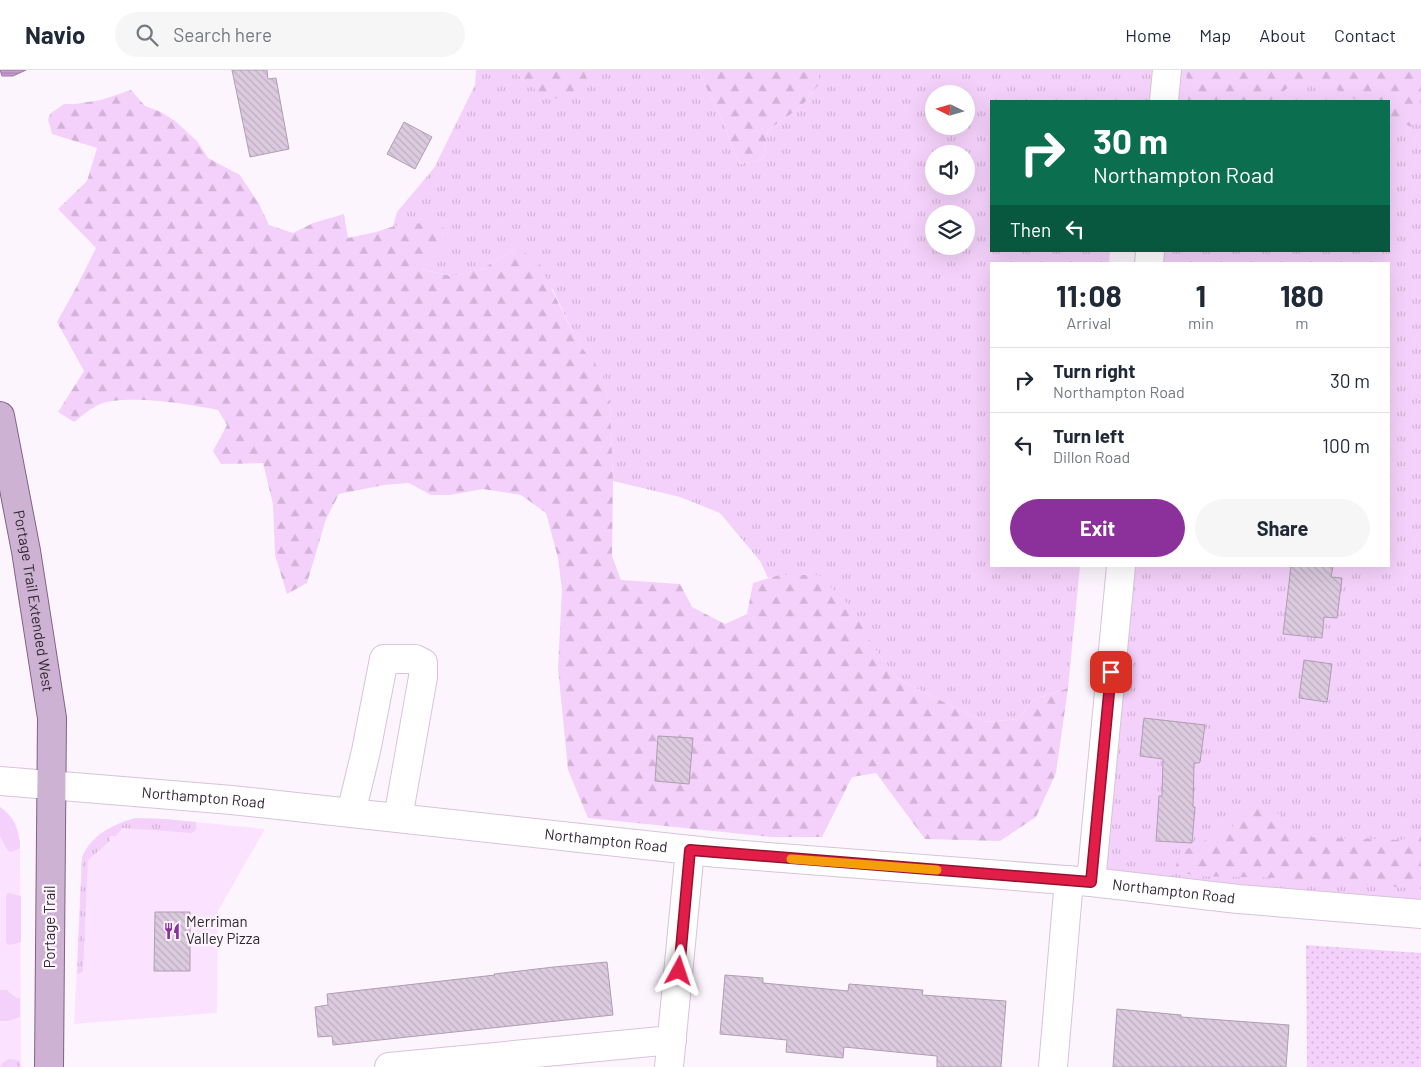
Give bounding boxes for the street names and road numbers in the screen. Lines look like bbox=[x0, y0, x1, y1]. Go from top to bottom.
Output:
street label: Portage Trail Extended West bbox=[10, 509, 58, 693]
street label: Northampton Road bbox=[141, 783, 266, 812]
street label: Northampton Road bbox=[544, 824, 669, 855]
street label: Northampton Road bbox=[1111, 875, 1236, 907]
street label: Portage Trail bbox=[40, 886, 58, 968]

